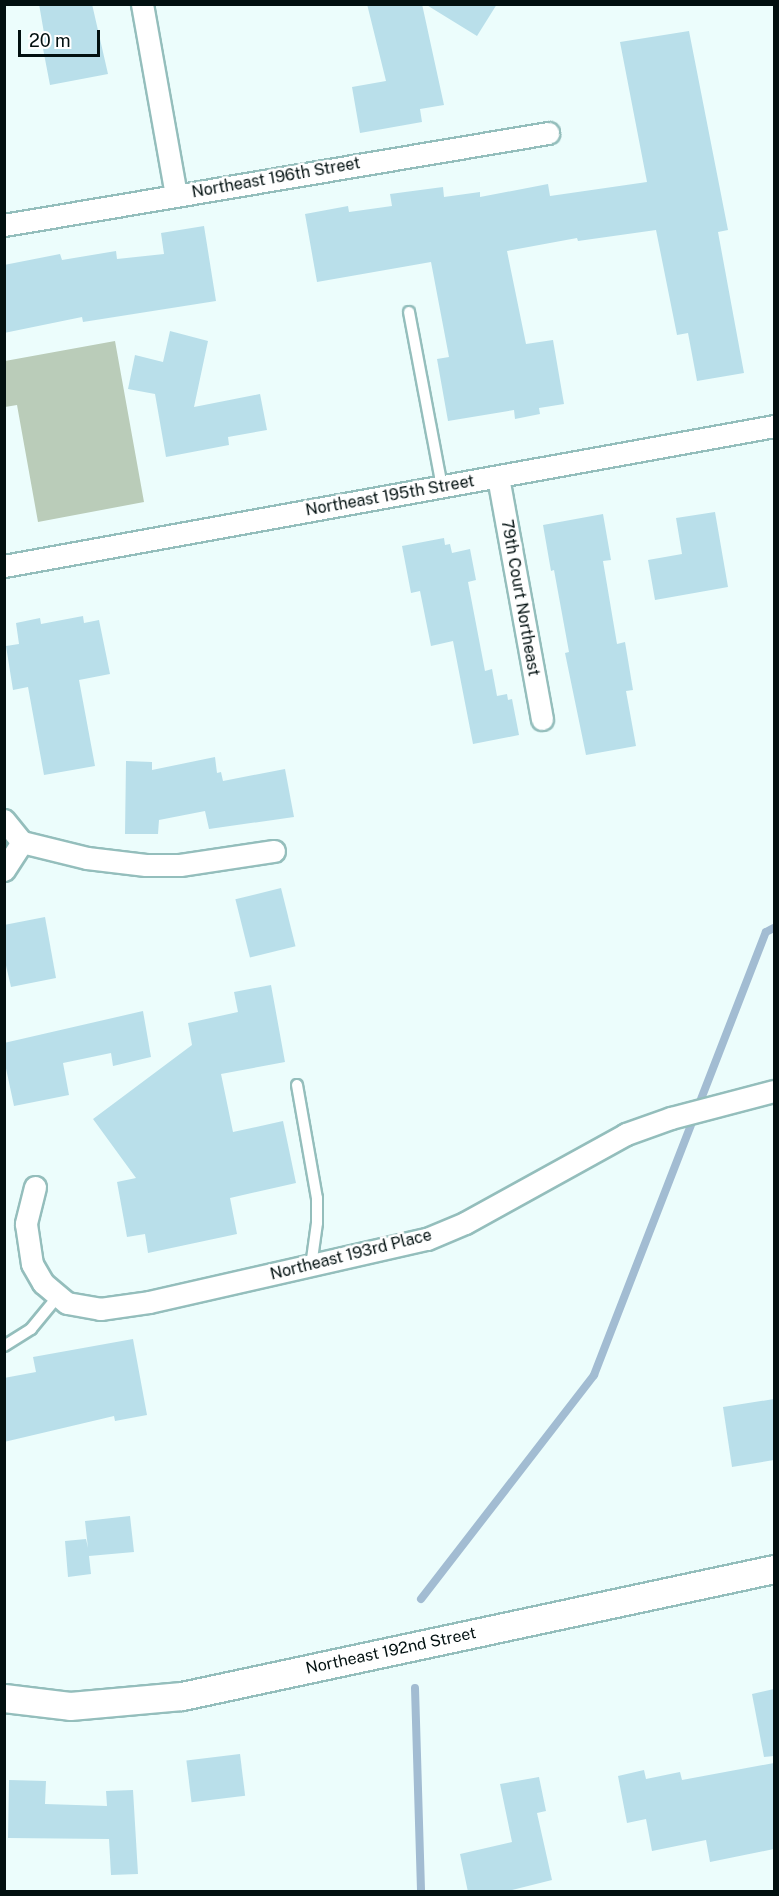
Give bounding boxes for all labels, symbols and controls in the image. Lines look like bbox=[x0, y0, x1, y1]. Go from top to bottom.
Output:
scale bar bbox=[21, 18, 104, 56]
text: 20 m bbox=[29, 30, 71, 51]
street label: Northeast 196th Street bbox=[190, 154, 362, 202]
street label: Northeast 195th Street bbox=[304, 472, 476, 520]
street label: 79th Court Northeast bbox=[497, 518, 543, 678]
street label: Northeast 193rd Place bbox=[268, 1226, 434, 1284]
street label: Northeast 192nd Street bbox=[304, 1624, 478, 1678]

